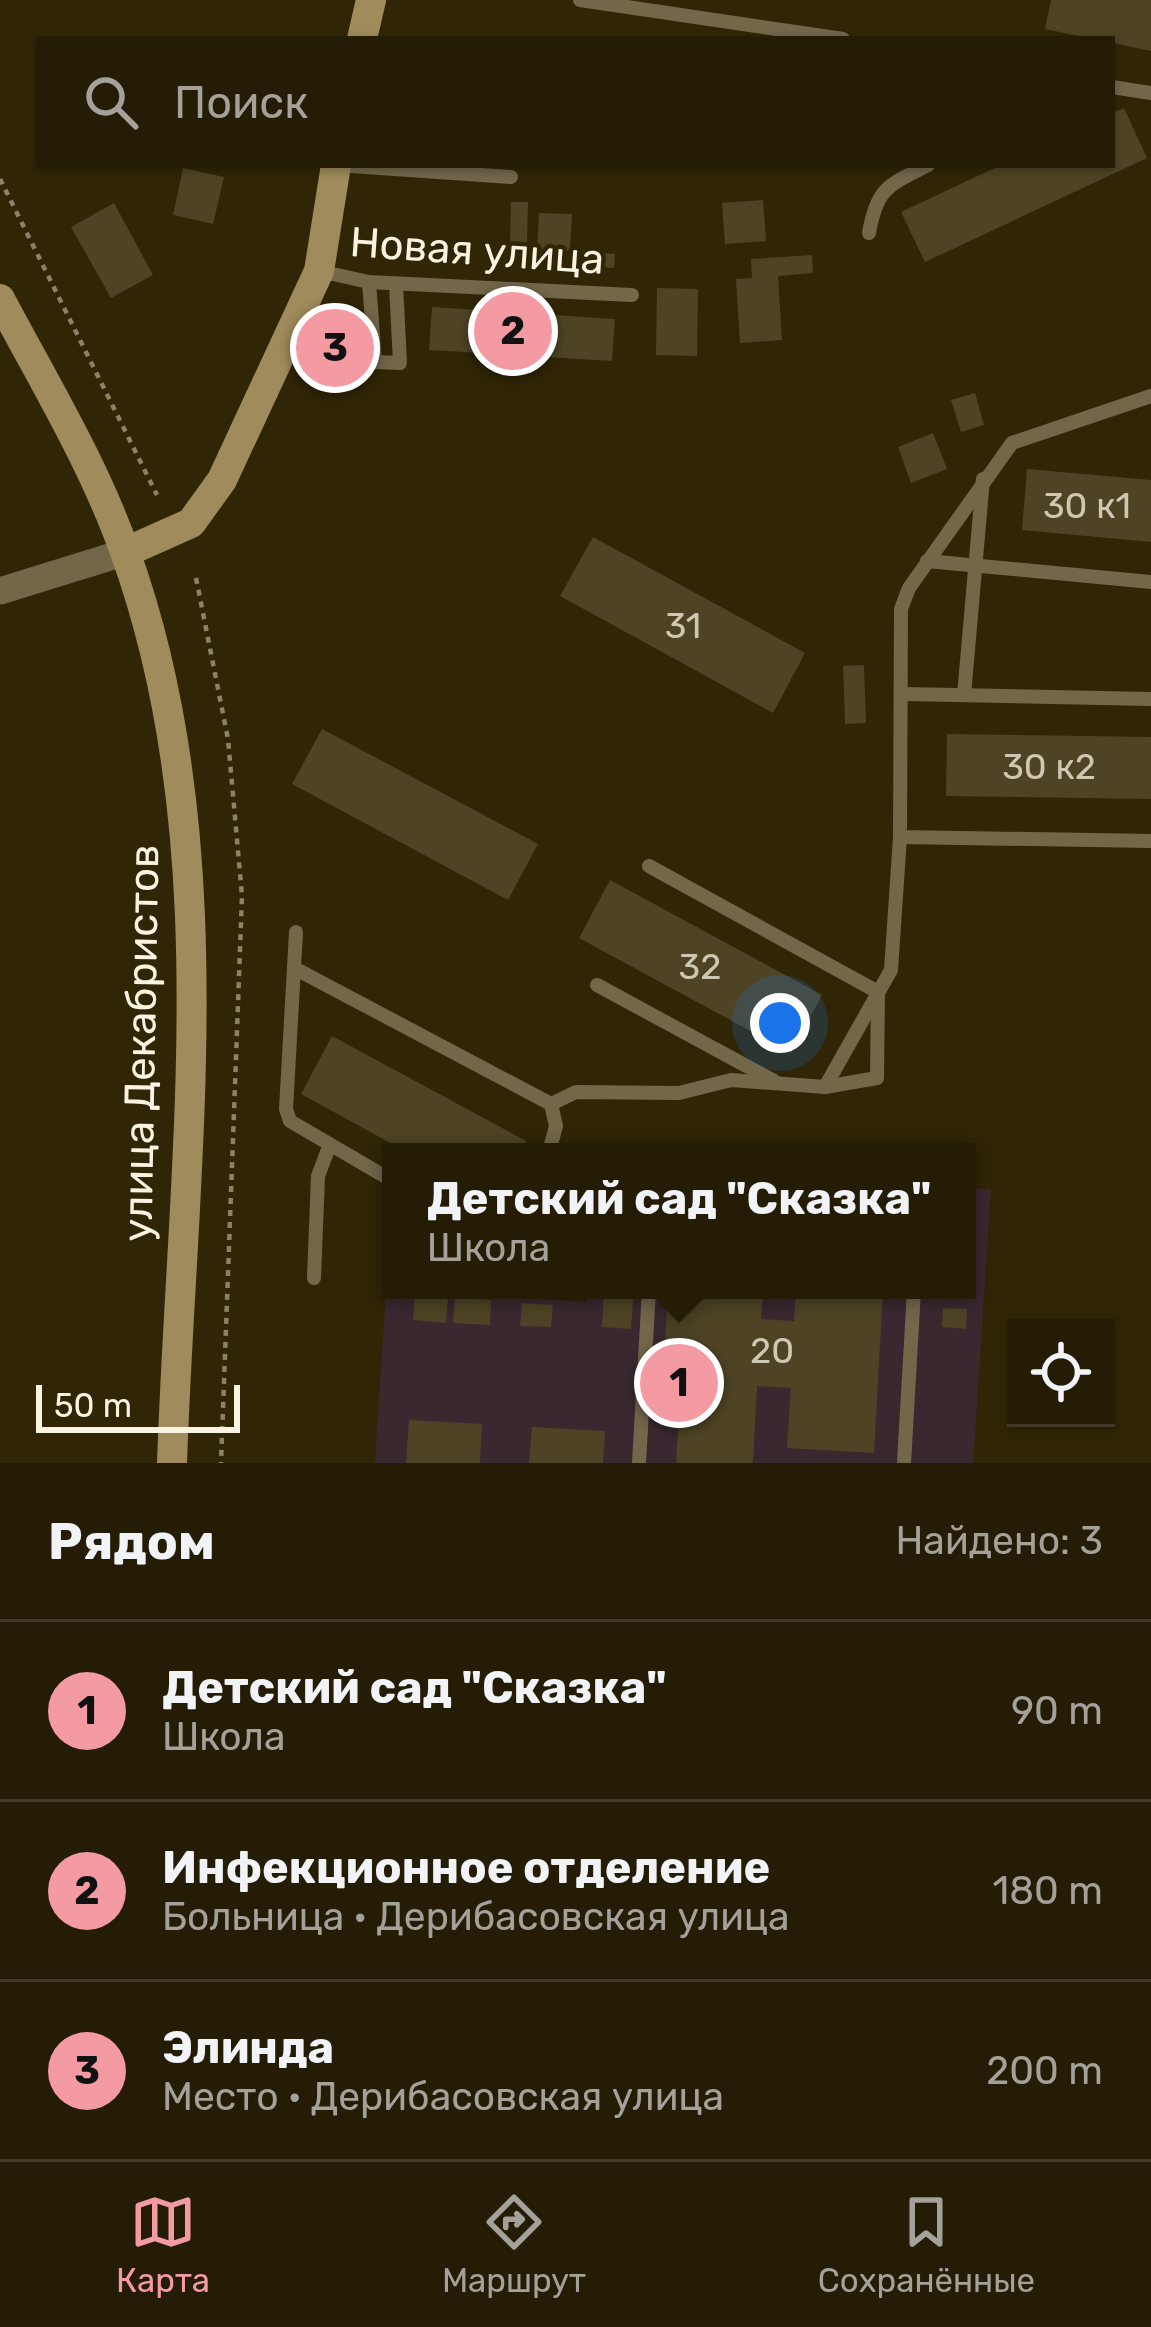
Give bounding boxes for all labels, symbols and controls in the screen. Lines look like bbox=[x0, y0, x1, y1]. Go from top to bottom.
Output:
search box bbox=[36, 36, 1115, 168]
icon: search bbox=[78, 69, 144, 135]
text: Поиск bbox=[174, 76, 308, 129]
street label: Новая улица bbox=[348, 217, 606, 285]
pin: 2 bbox=[474, 286, 552, 376]
pin: 3 bbox=[296, 303, 374, 393]
house number: 30 к1 bbox=[1043, 484, 1131, 527]
house number: 31 bbox=[665, 604, 701, 647]
house number: 30 к2 bbox=[1002, 745, 1096, 788]
street label: улица Декабристов bbox=[113, 844, 169, 1242]
house number: 32 bbox=[679, 945, 721, 988]
your location bbox=[750, 993, 810, 1053]
popup bbox=[382, 1143, 976, 1299]
text: Детский сад "Сказка" bbox=[427, 1172, 931, 1225]
text: Школа bbox=[427, 1225, 550, 1271]
map controls bbox=[1007, 1319, 1115, 1427]
button: locate bbox=[1007, 1319, 1115, 1427]
house number: 20 bbox=[750, 1329, 794, 1372]
pin: 1 bbox=[640, 1338, 718, 1428]
scale bar bbox=[36, 1379, 240, 1432]
text: 50 m bbox=[54, 1386, 132, 1425]
text: Рядом bbox=[48, 1511, 215, 1572]
text: Найдено: 3 bbox=[896, 1518, 1103, 1564]
text: Детский сад "Сказка" bbox=[162, 1661, 667, 1714]
text: 1 bbox=[77, 1688, 97, 1734]
text: 90 m bbox=[1011, 1688, 1103, 1734]
text: Школа bbox=[162, 1714, 286, 1760]
text: Инфекционное отделение bbox=[162, 1841, 770, 1894]
text: 2 bbox=[74, 1868, 100, 1914]
text: 180 m bbox=[993, 1868, 1103, 1914]
text: Больница · Дерибасовская улица bbox=[162, 1894, 790, 1940]
text: Элинда bbox=[162, 2021, 334, 2074]
text: 3 bbox=[74, 2048, 100, 2094]
text: 200 m bbox=[986, 2048, 1103, 2094]
text: Место · Дерибасовская улица bbox=[162, 2074, 724, 2120]
tab: Карта bbox=[116, 2189, 210, 2300]
tab: Маршрут bbox=[442, 2189, 586, 2300]
tab: Сохранённые bbox=[818, 2189, 1035, 2300]

